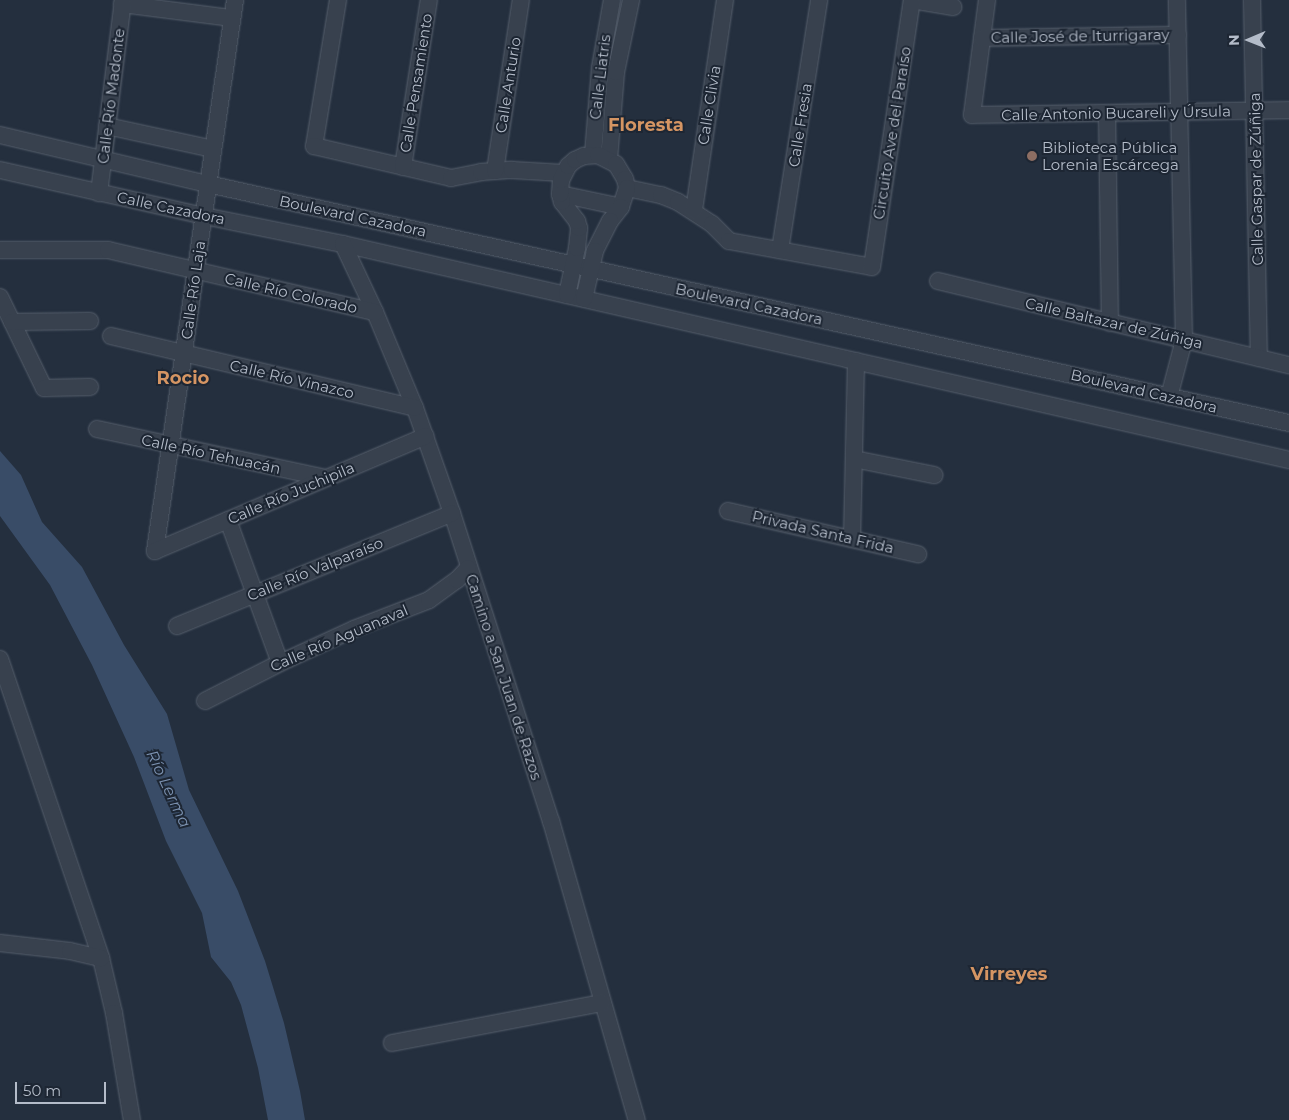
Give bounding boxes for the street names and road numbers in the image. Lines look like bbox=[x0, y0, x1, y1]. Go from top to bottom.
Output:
street label: Calle Pensamiento bbox=[396, 12, 436, 154]
street label: Calle José de Iturrigaray bbox=[991, 25, 1169, 47]
street label: Calle Río Madonte bbox=[94, 27, 128, 165]
street label: Calle Liatris bbox=[586, 33, 614, 121]
street label: Calle Anturio bbox=[492, 36, 524, 134]
street label: Circuito Ave del Paraíso bbox=[869, 45, 915, 221]
street label: Calle Clivia bbox=[694, 64, 724, 146]
street label: Calle Fresia bbox=[784, 82, 816, 168]
street label: Calle Gaspar de Zúñiga bbox=[1245, 92, 1267, 266]
street label: Calle Antonio Bucareli y Úrsula bbox=[1001, 102, 1231, 124]
street label: Calle Cazadora bbox=[115, 188, 227, 228]
street label: Boulevard Cazadora bbox=[278, 192, 428, 240]
street label: Calle Río Laja bbox=[177, 240, 209, 340]
street label: Calle Río Colorado bbox=[223, 269, 359, 317]
street label: Boulevard Cazadora bbox=[674, 280, 824, 328]
street label: Calle Baltazar de Zúñiga bbox=[1023, 294, 1205, 352]
street label: Calle Río Vinazco bbox=[228, 356, 356, 402]
street label: Boulevard Cazadora bbox=[1069, 365, 1219, 417]
street label: Calle Río Tehuacán bbox=[140, 430, 282, 478]
street label: Calle Río Juchipila bbox=[225, 458, 357, 528]
street label: Privada Santa Frida bbox=[750, 507, 896, 557]
street label: Calle Río Valparaíso bbox=[244, 533, 386, 605]
street label: Camino a San Juan de Razos bbox=[462, 572, 546, 782]
street label: Calle Río Aguanaval bbox=[267, 601, 411, 675]

